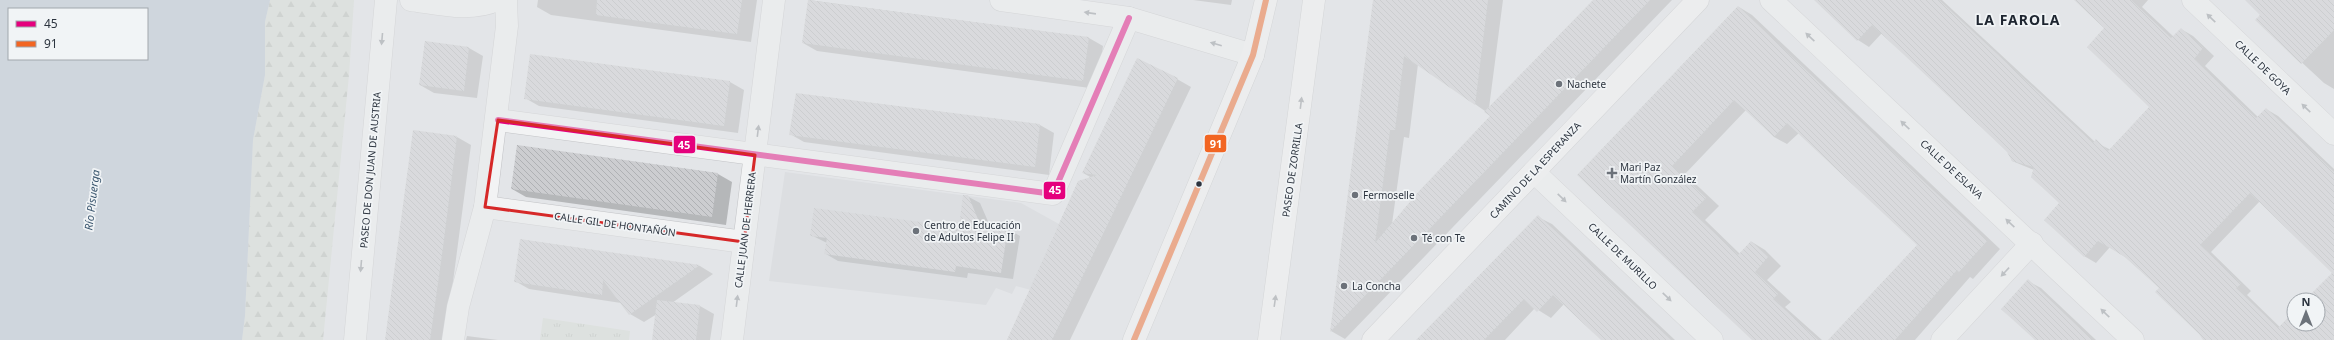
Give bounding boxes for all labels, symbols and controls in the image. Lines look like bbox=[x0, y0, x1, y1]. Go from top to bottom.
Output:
legend bbox=[8, 8, 148, 60]
one-way arrow bbox=[1084, 10, 1096, 16]
district label: LA FAROLA bbox=[1975, 10, 2061, 29]
one-way arrow bbox=[2207, 14, 2216, 23]
text: 45 bbox=[44, 15, 58, 32]
one-way arrow bbox=[1805, 32, 1815, 41]
one-way arrow bbox=[379, 33, 386, 45]
text: 91 bbox=[44, 35, 58, 52]
street label: CALLE DE GOYA bbox=[2232, 37, 2295, 98]
one-way arrow bbox=[1209, 41, 1221, 47]
place label: Nachete bbox=[1567, 77, 1606, 91]
marker: Nachete bbox=[1554, 79, 1564, 89]
street label: PASEO DE DON JUAN DE AUSTRIA bbox=[356, 91, 384, 249]
one-way arrow bbox=[1298, 97, 1304, 109]
one-way arrow bbox=[2301, 103, 2311, 112]
street label: CAMINO DE LA ESPERANZA bbox=[1486, 118, 1584, 222]
one-way arrow bbox=[1900, 120, 1910, 130]
street label: PASEO DE ZORRILLA bbox=[1278, 121, 1306, 218]
one-way arrow bbox=[754, 125, 761, 137]
line badge: 91 bbox=[1204, 134, 1227, 153]
line badge: 45 bbox=[673, 135, 696, 154]
text: 91 bbox=[1210, 136, 1222, 151]
street label: CALLE DE ESLAVA bbox=[1918, 136, 1987, 202]
text: 45 bbox=[678, 137, 690, 152]
place label: Mari Paz Martín González bbox=[1620, 160, 1697, 186]
water label: Río Pisuerga bbox=[80, 168, 103, 231]
marker: Mari Paz Martín González bbox=[1607, 168, 1617, 178]
street label: CALLE JUAN DE HERRERA bbox=[731, 171, 759, 289]
unlabelled marker bbox=[1194, 179, 1204, 189]
line badge: 45 bbox=[1043, 181, 1066, 200]
text: 45 bbox=[1049, 182, 1061, 197]
place label: Fermoselle bbox=[1363, 188, 1415, 202]
marker: Fermoselle bbox=[1350, 190, 1360, 200]
one-way arrow bbox=[1557, 193, 1567, 203]
street label: CALLE GIL DE HONTAÑÓN bbox=[553, 209, 677, 239]
place label: Centro de Educación de Adultos Felipe II bbox=[924, 218, 1021, 244]
street label: CALLE DE MURILLO bbox=[1585, 219, 1661, 293]
one-way arrow bbox=[2005, 219, 2015, 228]
marker: Centro de Educación de Adultos Felipe II bbox=[911, 226, 921, 236]
place label: Té con Te bbox=[1422, 231, 1466, 245]
marker: Té con Te bbox=[1409, 233, 1419, 243]
one-way arrow bbox=[358, 260, 365, 272]
one-way arrow bbox=[2001, 267, 2010, 277]
place label: La Concha bbox=[1352, 279, 1401, 293]
marker: La Concha bbox=[1339, 281, 1349, 291]
one-way arrow bbox=[1662, 292, 1672, 302]
north arrow bbox=[2286, 292, 2326, 332]
text: N bbox=[2302, 294, 2310, 309]
one-way arrow bbox=[733, 295, 740, 307]
one-way arrow bbox=[1271, 295, 1278, 307]
one-way arrow bbox=[2100, 309, 2109, 318]

